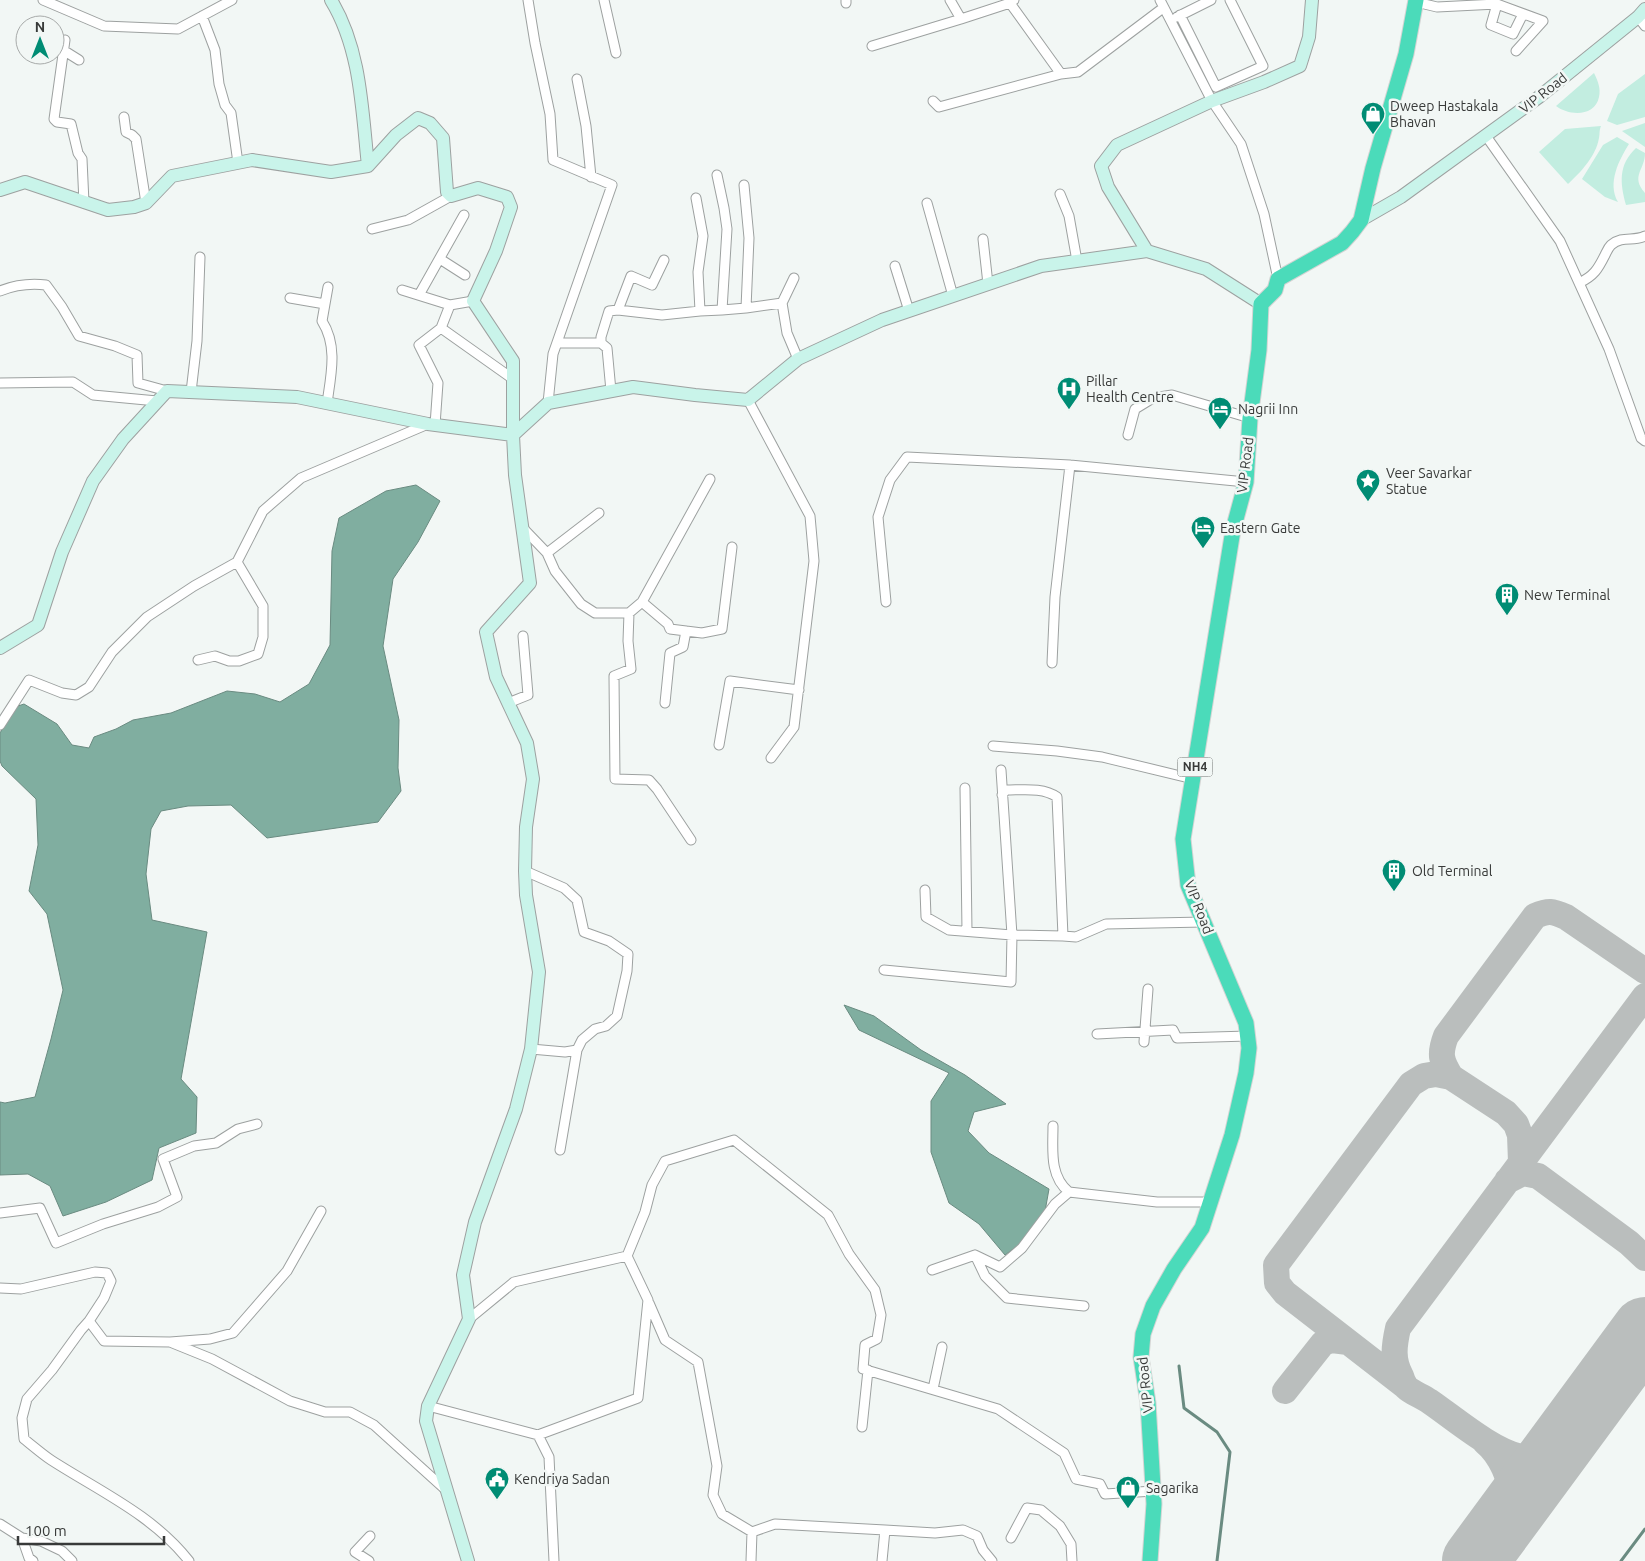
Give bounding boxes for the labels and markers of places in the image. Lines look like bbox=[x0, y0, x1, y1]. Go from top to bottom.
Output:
place label: Dweep Hastakala Bhavan bbox=[1390, 98, 1498, 130]
shop icon: Dweep Hastakala Bhavan bbox=[1360, 101, 1386, 135]
place label: Pillar Health Centre bbox=[1086, 373, 1174, 405]
hospital icon: Pillar Health Centre bbox=[1056, 376, 1082, 410]
hotel icon: Nagrii Inn bbox=[1207, 396, 1233, 430]
place label: Nagrii Inn bbox=[1238, 401, 1298, 417]
place label: Veer Savarkar Statue bbox=[1386, 465, 1472, 497]
place icon: Veer Savarkar Statue bbox=[1355, 468, 1381, 502]
hotel icon: Eastern Gate bbox=[1190, 515, 1216, 549]
place label: Eastern Gate bbox=[1220, 520, 1301, 536]
building icon: New Terminal bbox=[1494, 582, 1520, 616]
place label: New Terminal bbox=[1524, 587, 1611, 603]
building icon: Old Terminal bbox=[1381, 858, 1407, 892]
place label: Old Terminal bbox=[1412, 863, 1493, 879]
public building icon: Kendriya Sadan bbox=[484, 1466, 510, 1500]
place label: Kendriya Sadan bbox=[514, 1471, 610, 1487]
shop icon: Sagarika bbox=[1115, 1475, 1141, 1509]
place label: Sagarika bbox=[1146, 1480, 1199, 1496]

